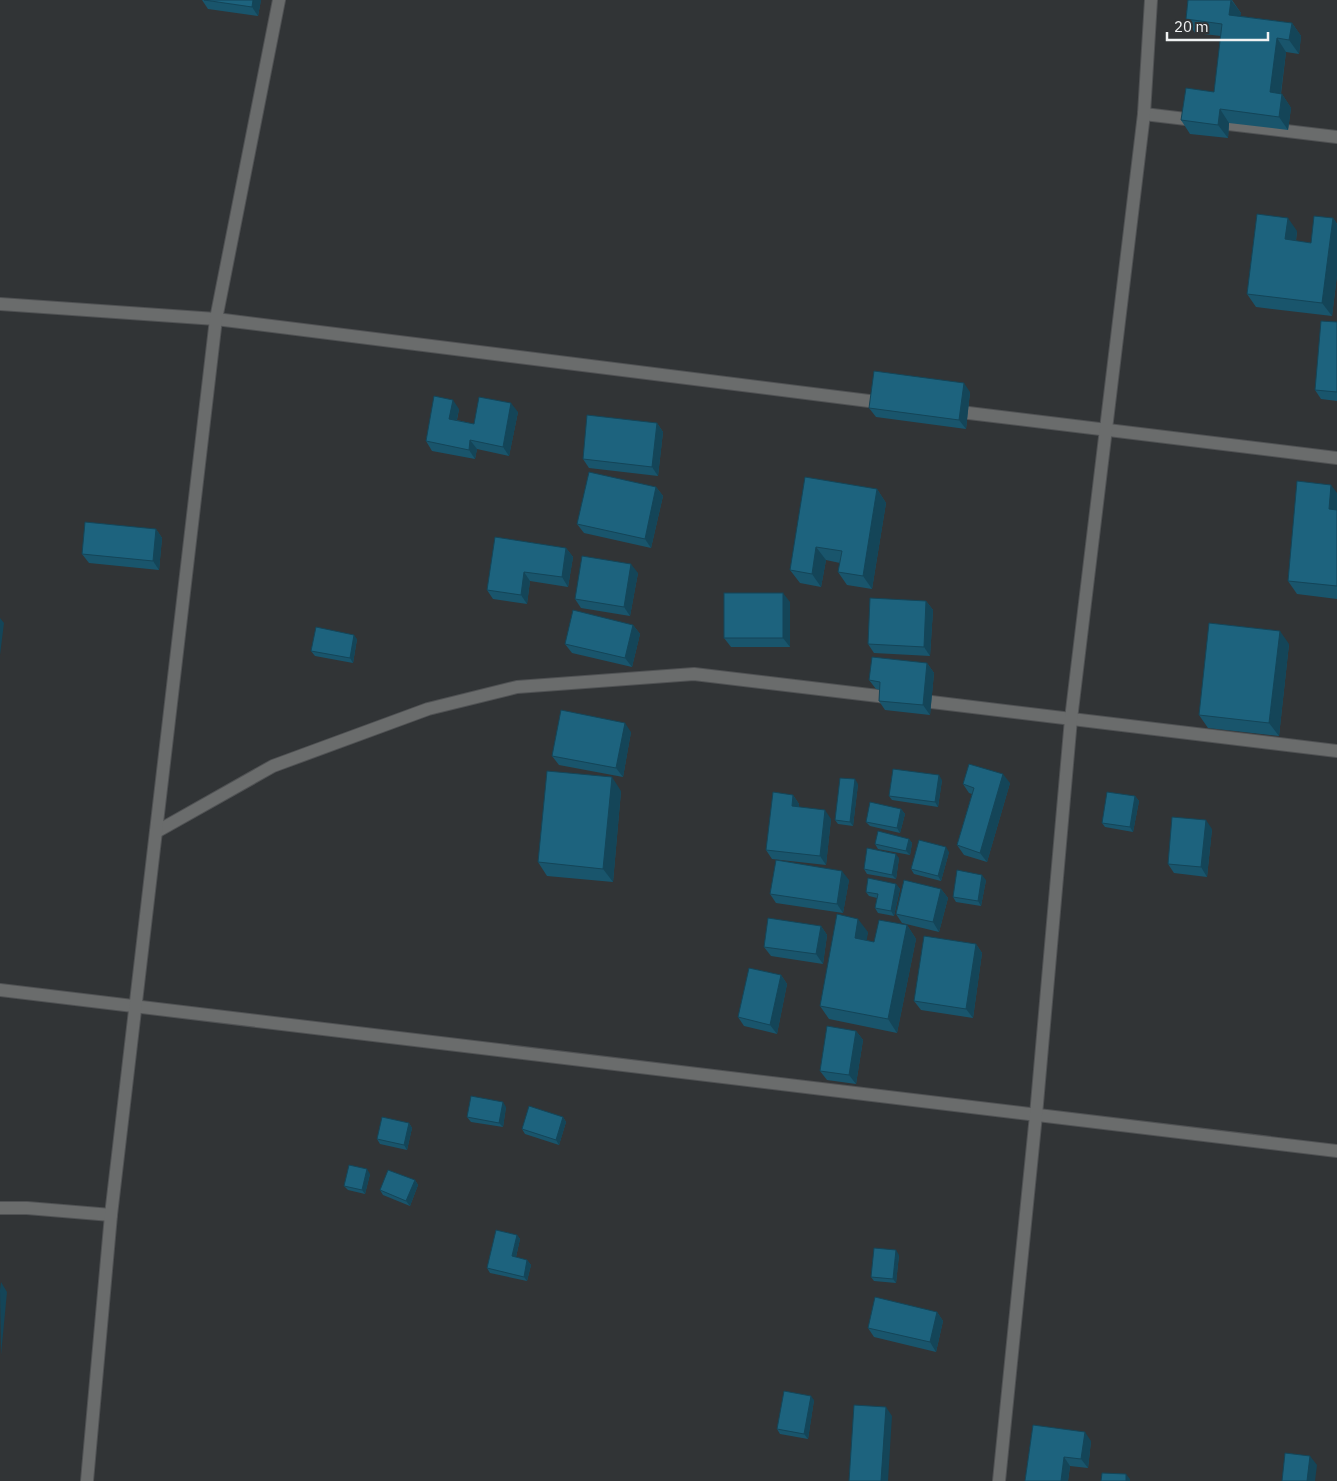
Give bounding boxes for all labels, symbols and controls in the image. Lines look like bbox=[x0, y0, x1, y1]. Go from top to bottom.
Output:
scale bar bbox=[1167, 10, 1268, 42]
text: 20 m bbox=[1174, 17, 1209, 36]

